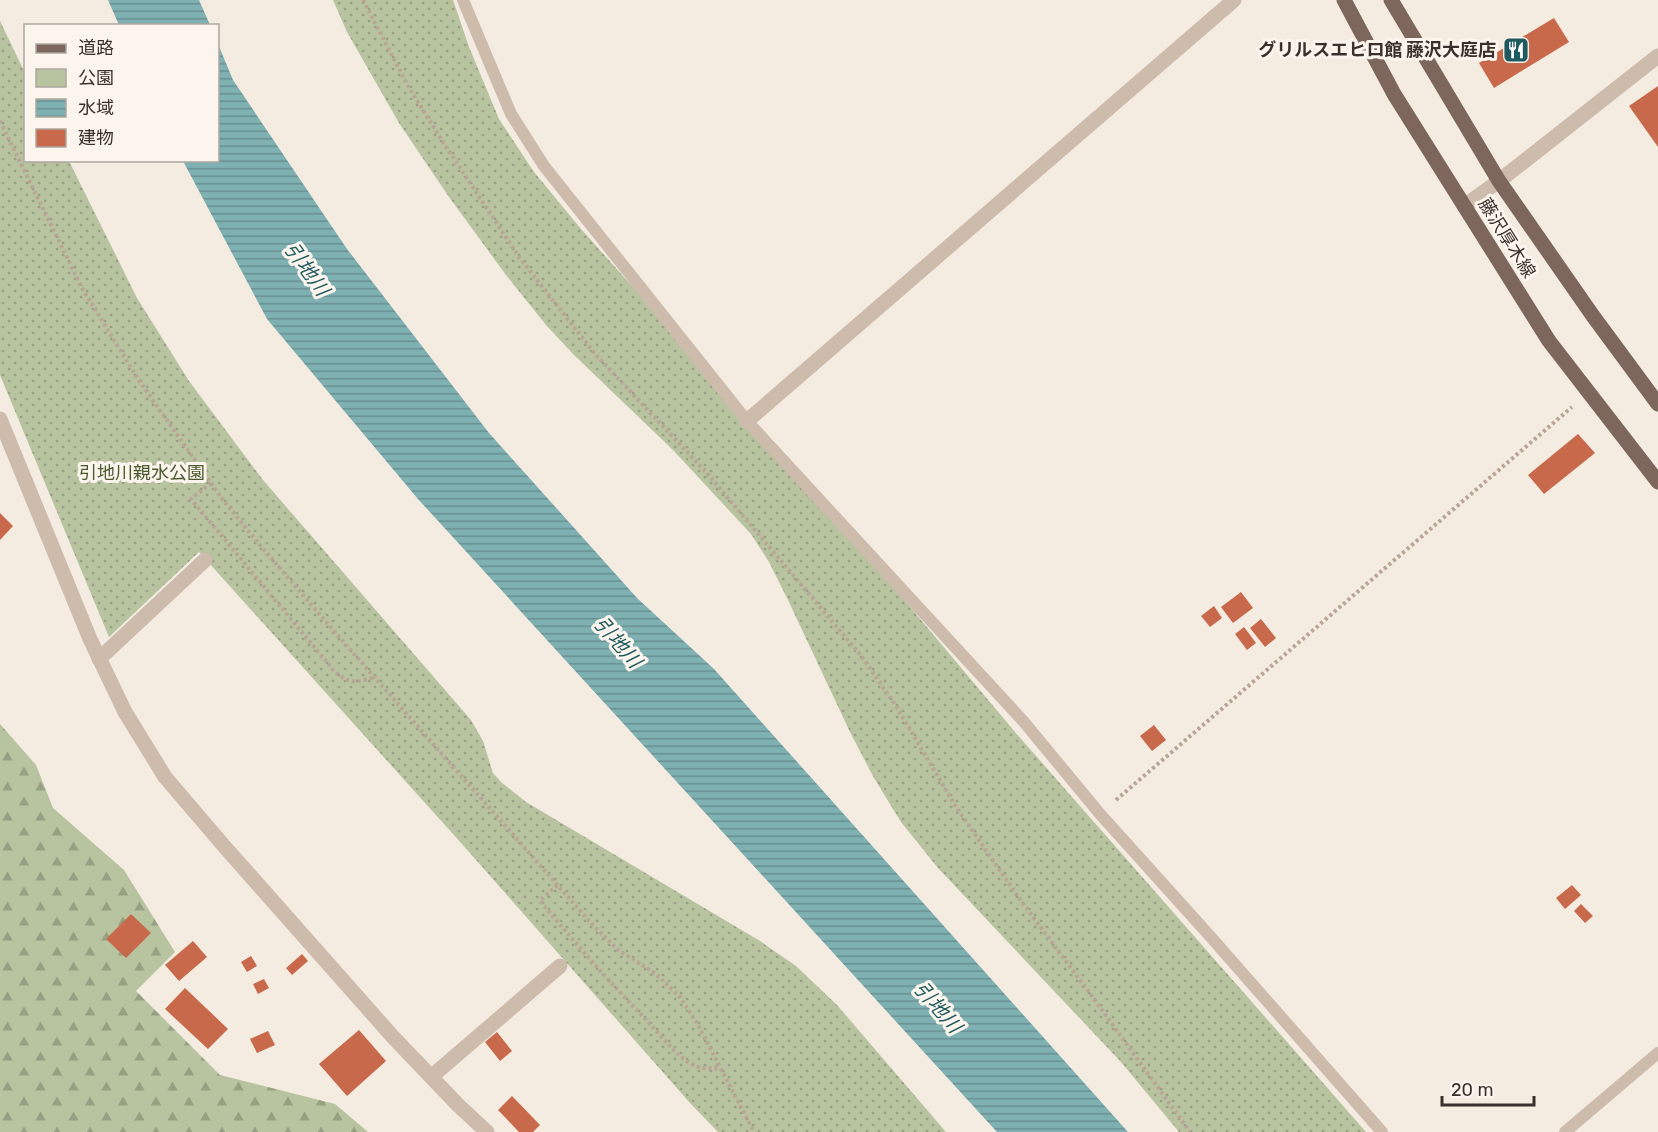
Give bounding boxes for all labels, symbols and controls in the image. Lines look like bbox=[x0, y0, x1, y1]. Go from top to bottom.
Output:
legend bbox=[24, 24, 219, 162]
restaurant icon: グリルスエヒロ館 藤沢大庭店 bbox=[1501, 35, 1531, 65]
text: 道路 bbox=[78, 37, 114, 59]
place label: グリルスエヒロ館 藤沢大庭店 bbox=[1258, 39, 1496, 61]
text: 公園 bbox=[78, 67, 114, 89]
text: 水域 bbox=[78, 97, 114, 119]
text: 建物 bbox=[78, 127, 114, 149]
street label: 藤沢厚木線 bbox=[1474, 194, 1540, 282]
water label: 引地川 bbox=[280, 238, 336, 302]
park label: 引地川親水公園 bbox=[79, 462, 205, 484]
water label: 引地川 bbox=[589, 611, 648, 674]
water label: 引地川 bbox=[909, 976, 968, 1039]
scale bar bbox=[1442, 1069, 1534, 1107]
text: 20 m bbox=[1451, 1079, 1493, 1101]

